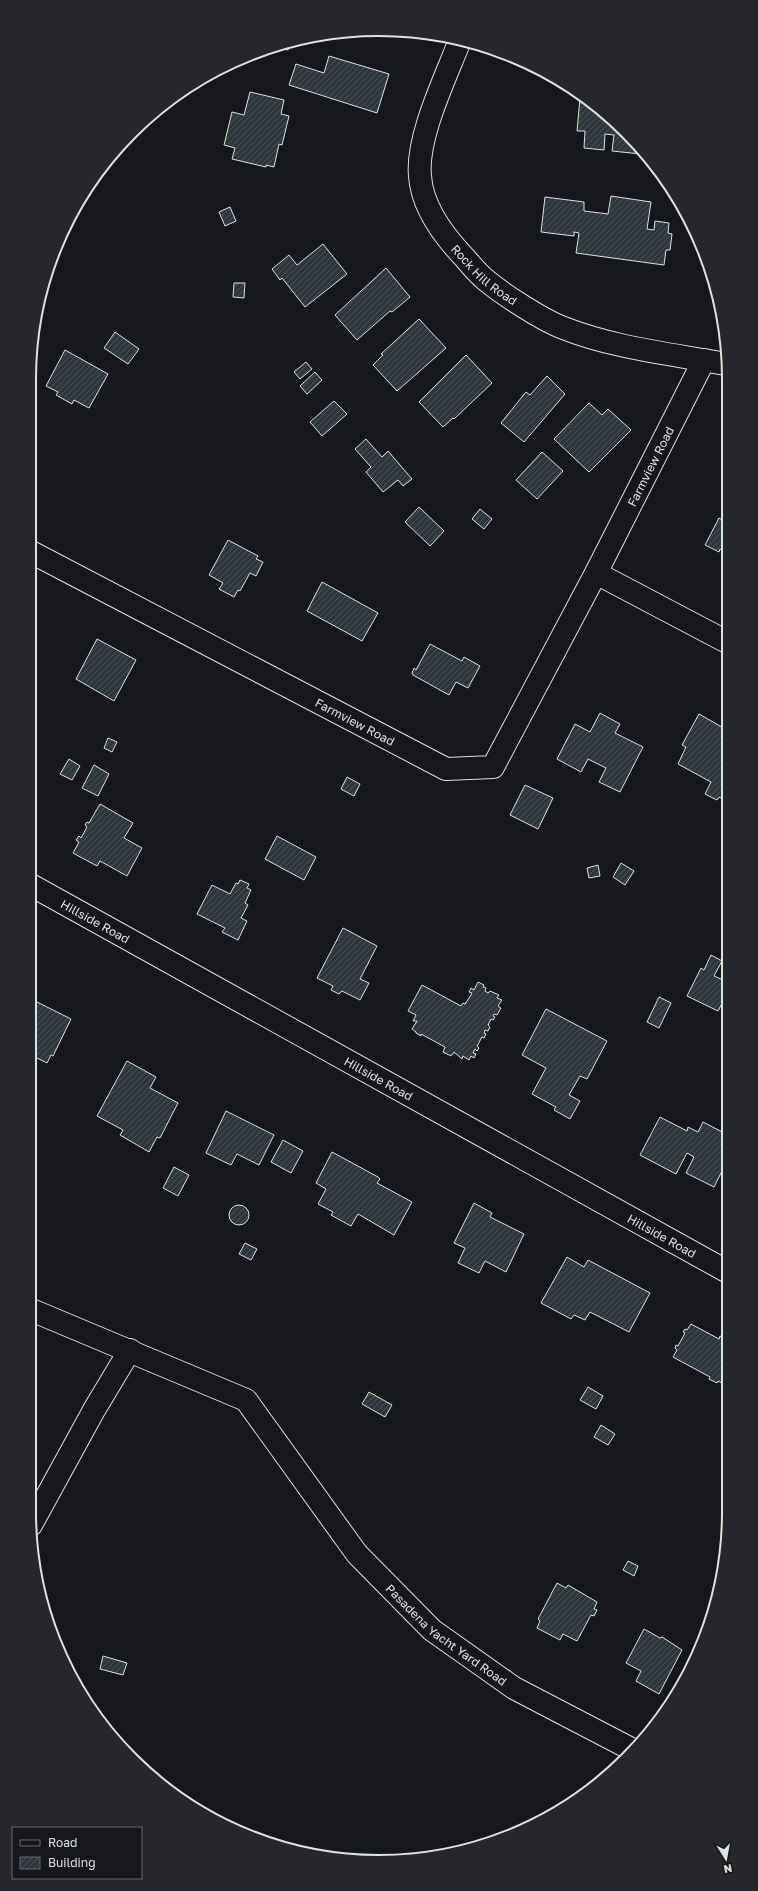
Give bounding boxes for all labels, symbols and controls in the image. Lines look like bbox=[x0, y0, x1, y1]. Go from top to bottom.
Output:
street label: Rock Hill Road bbox=[448, 241, 520, 308]
street label: Farmview Road bbox=[624, 424, 677, 509]
street label: Farmview Road bbox=[313, 695, 397, 748]
street label: Hillside Road bbox=[58, 896, 132, 946]
street label: Hillside Road bbox=[342, 1053, 416, 1103]
street label: Hillside Road bbox=[625, 1210, 699, 1260]
street label: Pasadena Yacht Yard Road bbox=[383, 1581, 510, 1688]
legend bbox=[12, 1827, 142, 1879]
text: Road bbox=[48, 1835, 77, 1850]
north arrow bbox=[706, 1839, 746, 1879]
text: Building bbox=[48, 1855, 96, 1870]
text: N bbox=[723, 1862, 733, 1876]

